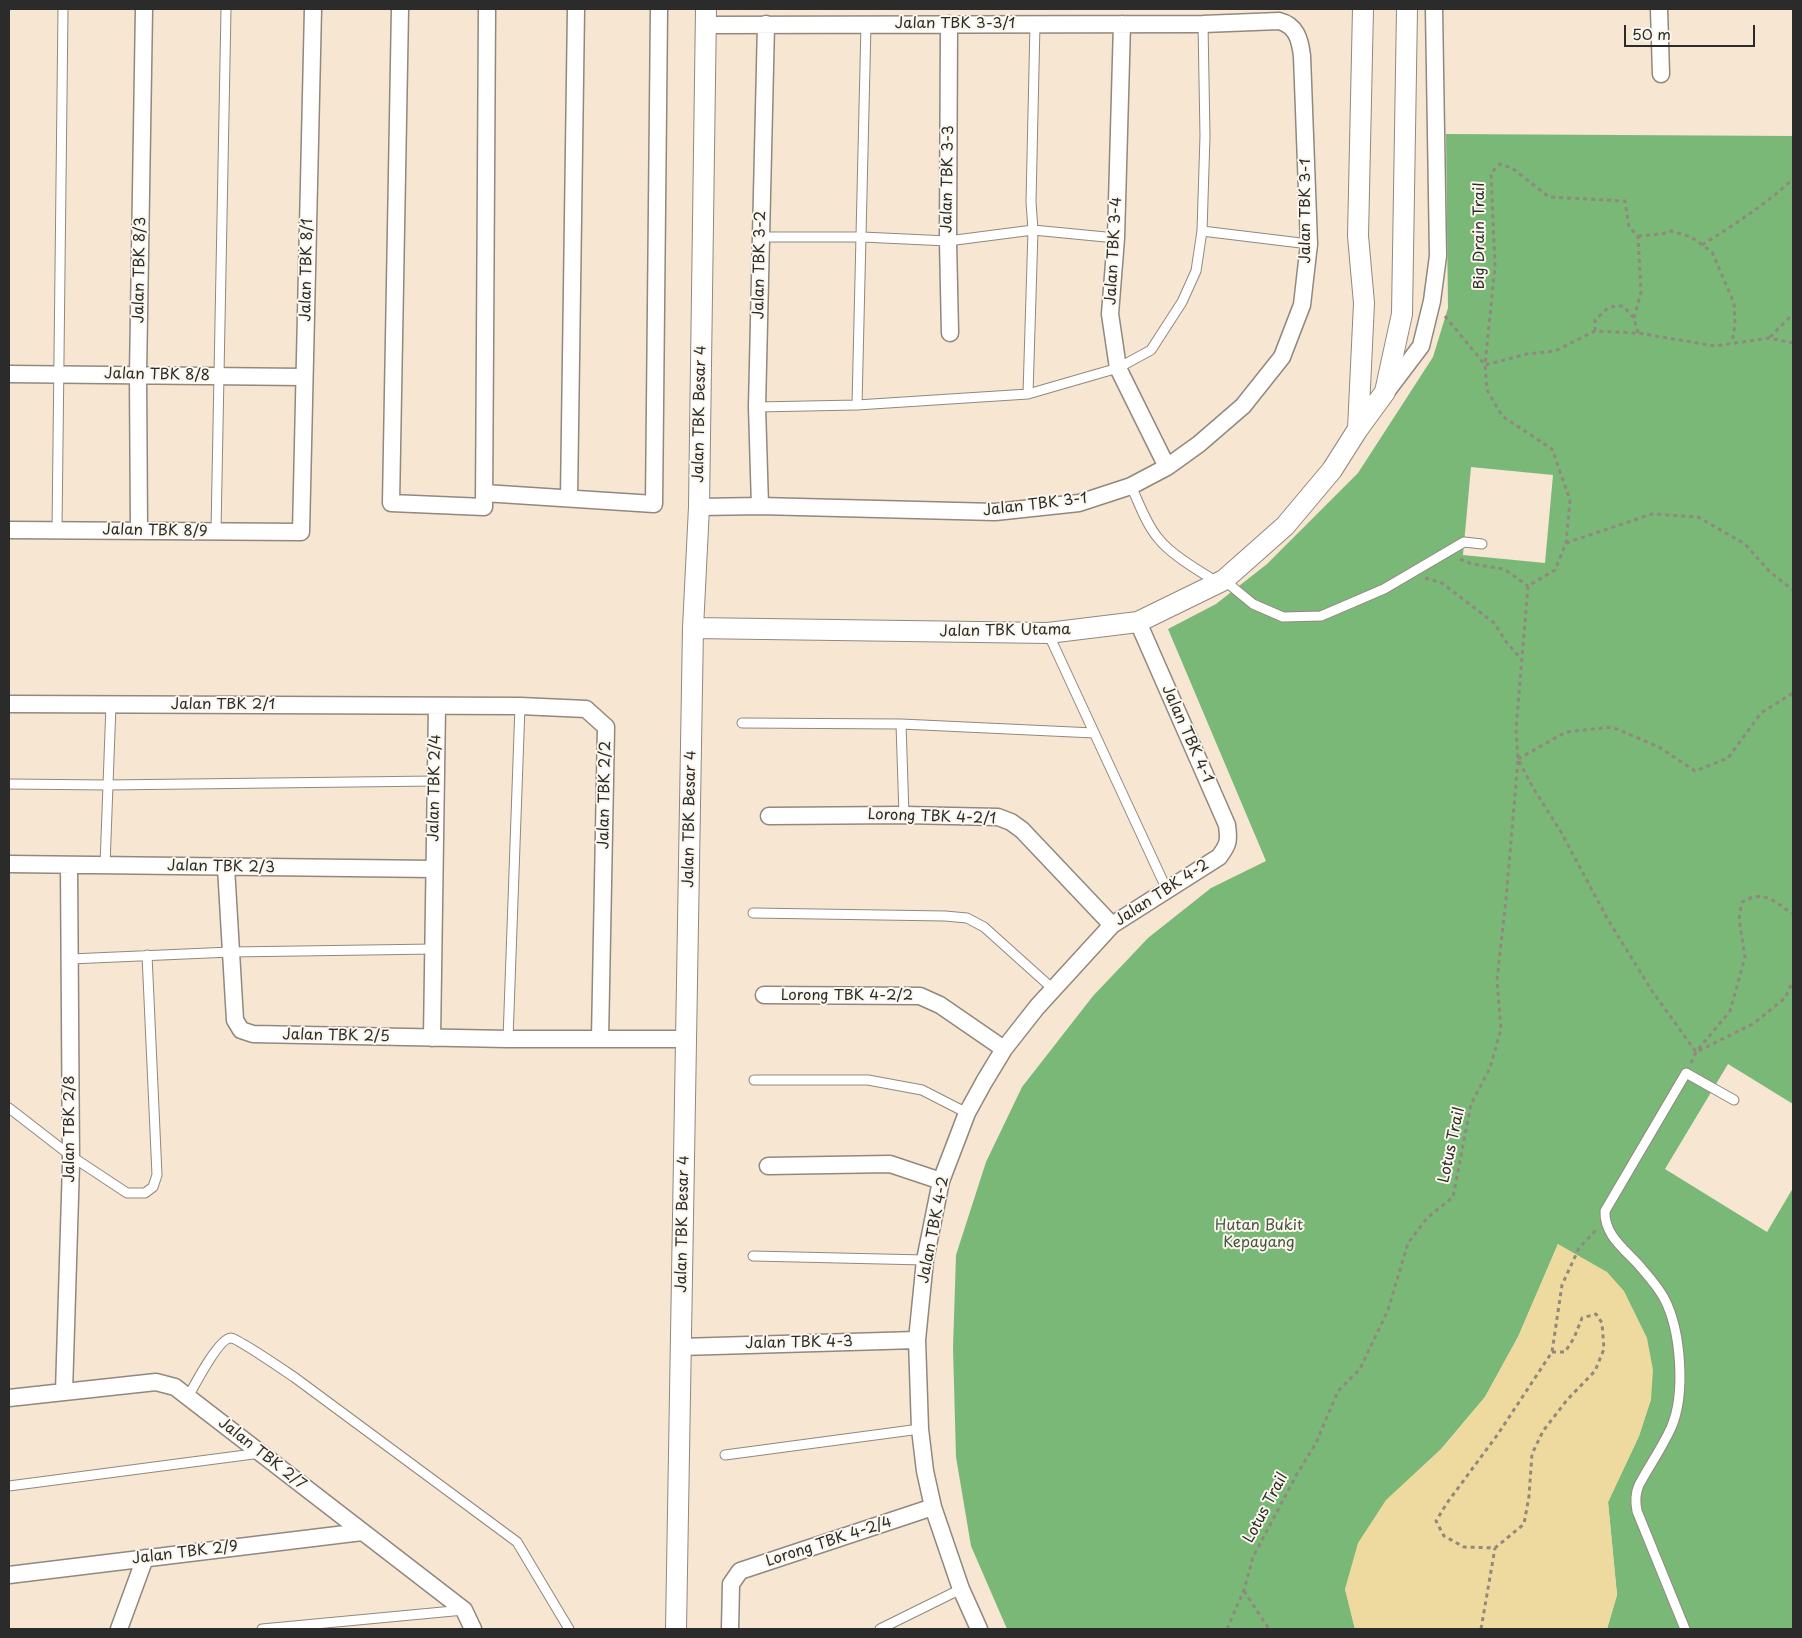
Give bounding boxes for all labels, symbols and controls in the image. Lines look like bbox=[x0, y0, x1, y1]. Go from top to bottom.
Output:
street label: Jalan TBK 3-3/1 bbox=[895, 15, 1015, 33]
scale bar bbox=[1627, 15, 1758, 47]
text: 50 m bbox=[1632, 22, 1671, 45]
street label: Jalan TBK 3-3 bbox=[938, 125, 958, 233]
street label: Jalan TBK 3-1 bbox=[1297, 159, 1315, 263]
street label: Big Drain Trail bbox=[1471, 182, 1489, 290]
street label: Jalan TBK 3-4 bbox=[1102, 196, 1126, 306]
street label: Jalan TBK 3-2 bbox=[750, 211, 770, 319]
street label: Jalan TBK 8/3 bbox=[130, 217, 150, 323]
street label: Jalan TBK 8/1 bbox=[297, 218, 317, 322]
street label: Jalan TBK Besar 4 bbox=[690, 345, 710, 483]
street label: Jalan TBK 8/8 bbox=[104, 365, 210, 385]
street label: Jalan TBK 3-1 bbox=[982, 490, 1088, 520]
street label: Jalan TBK 8/9 bbox=[102, 521, 208, 541]
street label: Jalan TBK Utama bbox=[939, 621, 1071, 641]
street label: Jalan TBK 4-1 bbox=[1157, 682, 1217, 786]
street label: Jalan TBK 2/1 bbox=[171, 696, 275, 714]
street label: Jalan TBK 2/4 bbox=[425, 734, 445, 842]
street label: Jalan TBK 2/2 bbox=[595, 741, 615, 849]
street label: Jalan TBK Besar 4 bbox=[680, 750, 700, 888]
street label: Lorong TBK 4-2/1 bbox=[867, 806, 997, 828]
street label: Jalan TBK 4-2 bbox=[1112, 856, 1212, 930]
street label: Jalan TBK 2/3 bbox=[167, 857, 275, 877]
street label: Lorong TBK 4-2/2 bbox=[781, 987, 913, 1005]
street label: Jalan TBK 2/5 bbox=[282, 1026, 390, 1046]
street label: Jalan TBK 2/8 bbox=[61, 1075, 79, 1183]
street label: Lotus Trail bbox=[1435, 1106, 1469, 1184]
street label: Jalan TBK Besar 4 bbox=[673, 1155, 693, 1293]
street label: Jalan TBK 4-2 bbox=[915, 1175, 953, 1285]
park label: Hutan Bukit Kepayang bbox=[1215, 1217, 1303, 1252]
street label: Jalan TBK 4-3 bbox=[745, 1333, 853, 1353]
street label: Jalan TBK 2/7 bbox=[214, 1414, 310, 1494]
street label: Lotus Trail bbox=[1240, 1470, 1292, 1546]
street label: Lorong TBK 4-2/4 bbox=[764, 1513, 894, 1571]
street label: Jalan TBK 2/9 bbox=[131, 1538, 239, 1568]

